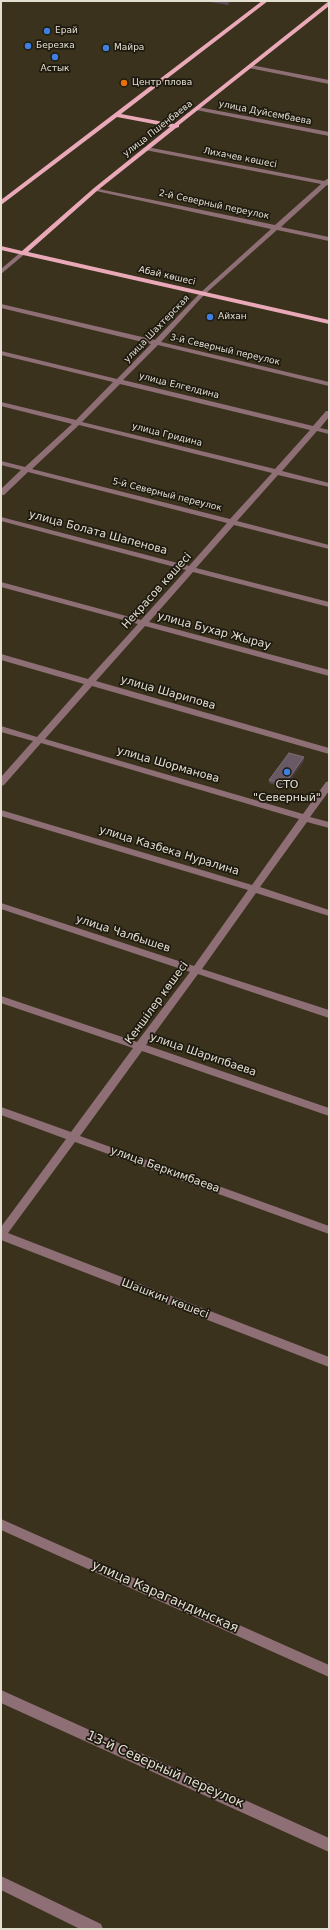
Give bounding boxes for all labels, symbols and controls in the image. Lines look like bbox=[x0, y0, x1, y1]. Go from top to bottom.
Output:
marker: Ерай bbox=[42, 26, 52, 36]
place label: Ерай bbox=[55, 26, 78, 36]
marker: Березка bbox=[23, 41, 33, 51]
place label: Березка bbox=[36, 41, 75, 51]
marker: Майра bbox=[101, 43, 111, 53]
place label: Майра bbox=[114, 43, 144, 53]
marker: Астык bbox=[50, 52, 60, 62]
place label: Астык bbox=[41, 64, 69, 74]
marker: Центр плова bbox=[119, 78, 129, 88]
place label: Центр плова bbox=[132, 78, 192, 88]
street label: улица Пшенбаева bbox=[121, 98, 195, 160]
street label: улица Дуйсембаева bbox=[218, 99, 312, 127]
street label: Лихачев көшесі bbox=[202, 146, 278, 170]
street label: 2-й Северный переулок bbox=[158, 188, 270, 222]
street label: Абай көшесі bbox=[137, 264, 197, 288]
street label: улица Шахтерская bbox=[122, 293, 192, 365]
marker: Айхан bbox=[205, 312, 215, 322]
place label: Айхан bbox=[218, 312, 247, 322]
street label: 3-й Северный переулок bbox=[169, 332, 281, 368]
street label: улица Елгелдина bbox=[138, 371, 220, 401]
street label: улица Гридина bbox=[131, 421, 203, 449]
street label: 5-й Северный переулок bbox=[111, 476, 223, 514]
street label: улица Болата Шапенова bbox=[27, 508, 169, 558]
street label: Некрасов көшесі bbox=[119, 550, 195, 632]
street label: улица Бухар Жырау bbox=[156, 609, 272, 653]
street label: улица Шарипова bbox=[119, 673, 217, 713]
street label: улица Шорманова bbox=[115, 744, 221, 786]
marker: СТО "Северный" bbox=[282, 767, 292, 777]
place label: СТО "Северный" bbox=[253, 778, 321, 804]
street label: улица Казбека Нуралина bbox=[97, 823, 241, 879]
street label: улица Чалбышев bbox=[74, 913, 172, 955]
street label: Кеншілер көшесі bbox=[123, 959, 191, 1047]
street label: улица Шарипбаева bbox=[148, 1031, 258, 1079]
street label: улица Беркимбаева bbox=[109, 1144, 221, 1196]
street label: Шашкин көшесі bbox=[120, 1276, 210, 1322]
street label: улица Карагандинская bbox=[89, 1558, 241, 1636]
street label: 13-й Северный переулок bbox=[84, 1728, 246, 1812]

